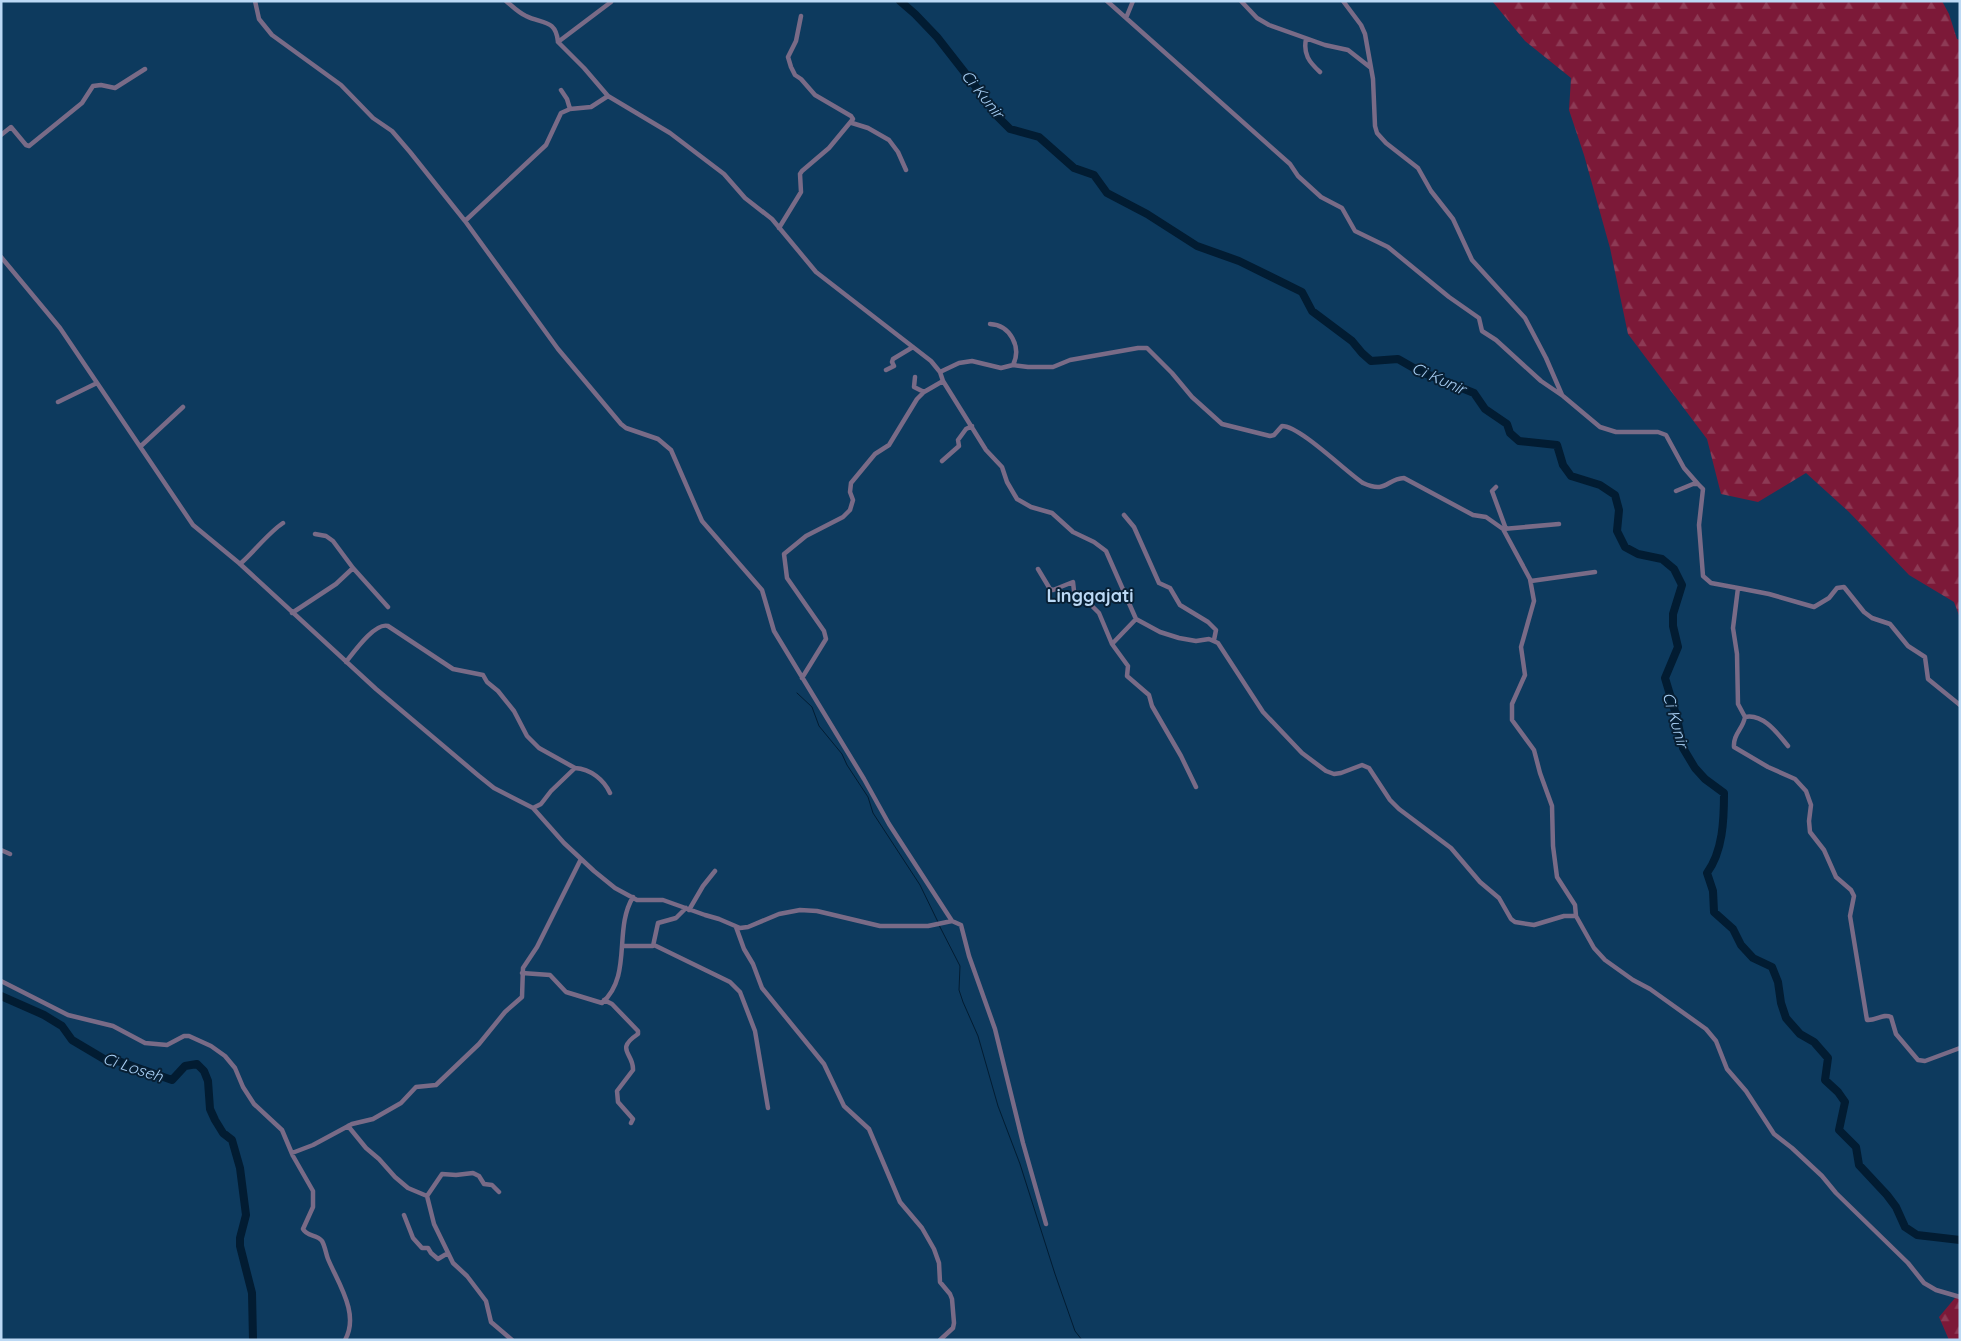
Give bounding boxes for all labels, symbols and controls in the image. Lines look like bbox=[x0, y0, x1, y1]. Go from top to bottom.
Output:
water label: Ci Kunir bbox=[957, 66, 1010, 124]
water label: Ci Kunir bbox=[1409, 357, 1471, 399]
district label: Linggajati bbox=[1046, 584, 1134, 607]
water label: Ci Kunir bbox=[1659, 690, 1694, 752]
water label: Ci Loseh bbox=[100, 1048, 166, 1086]

